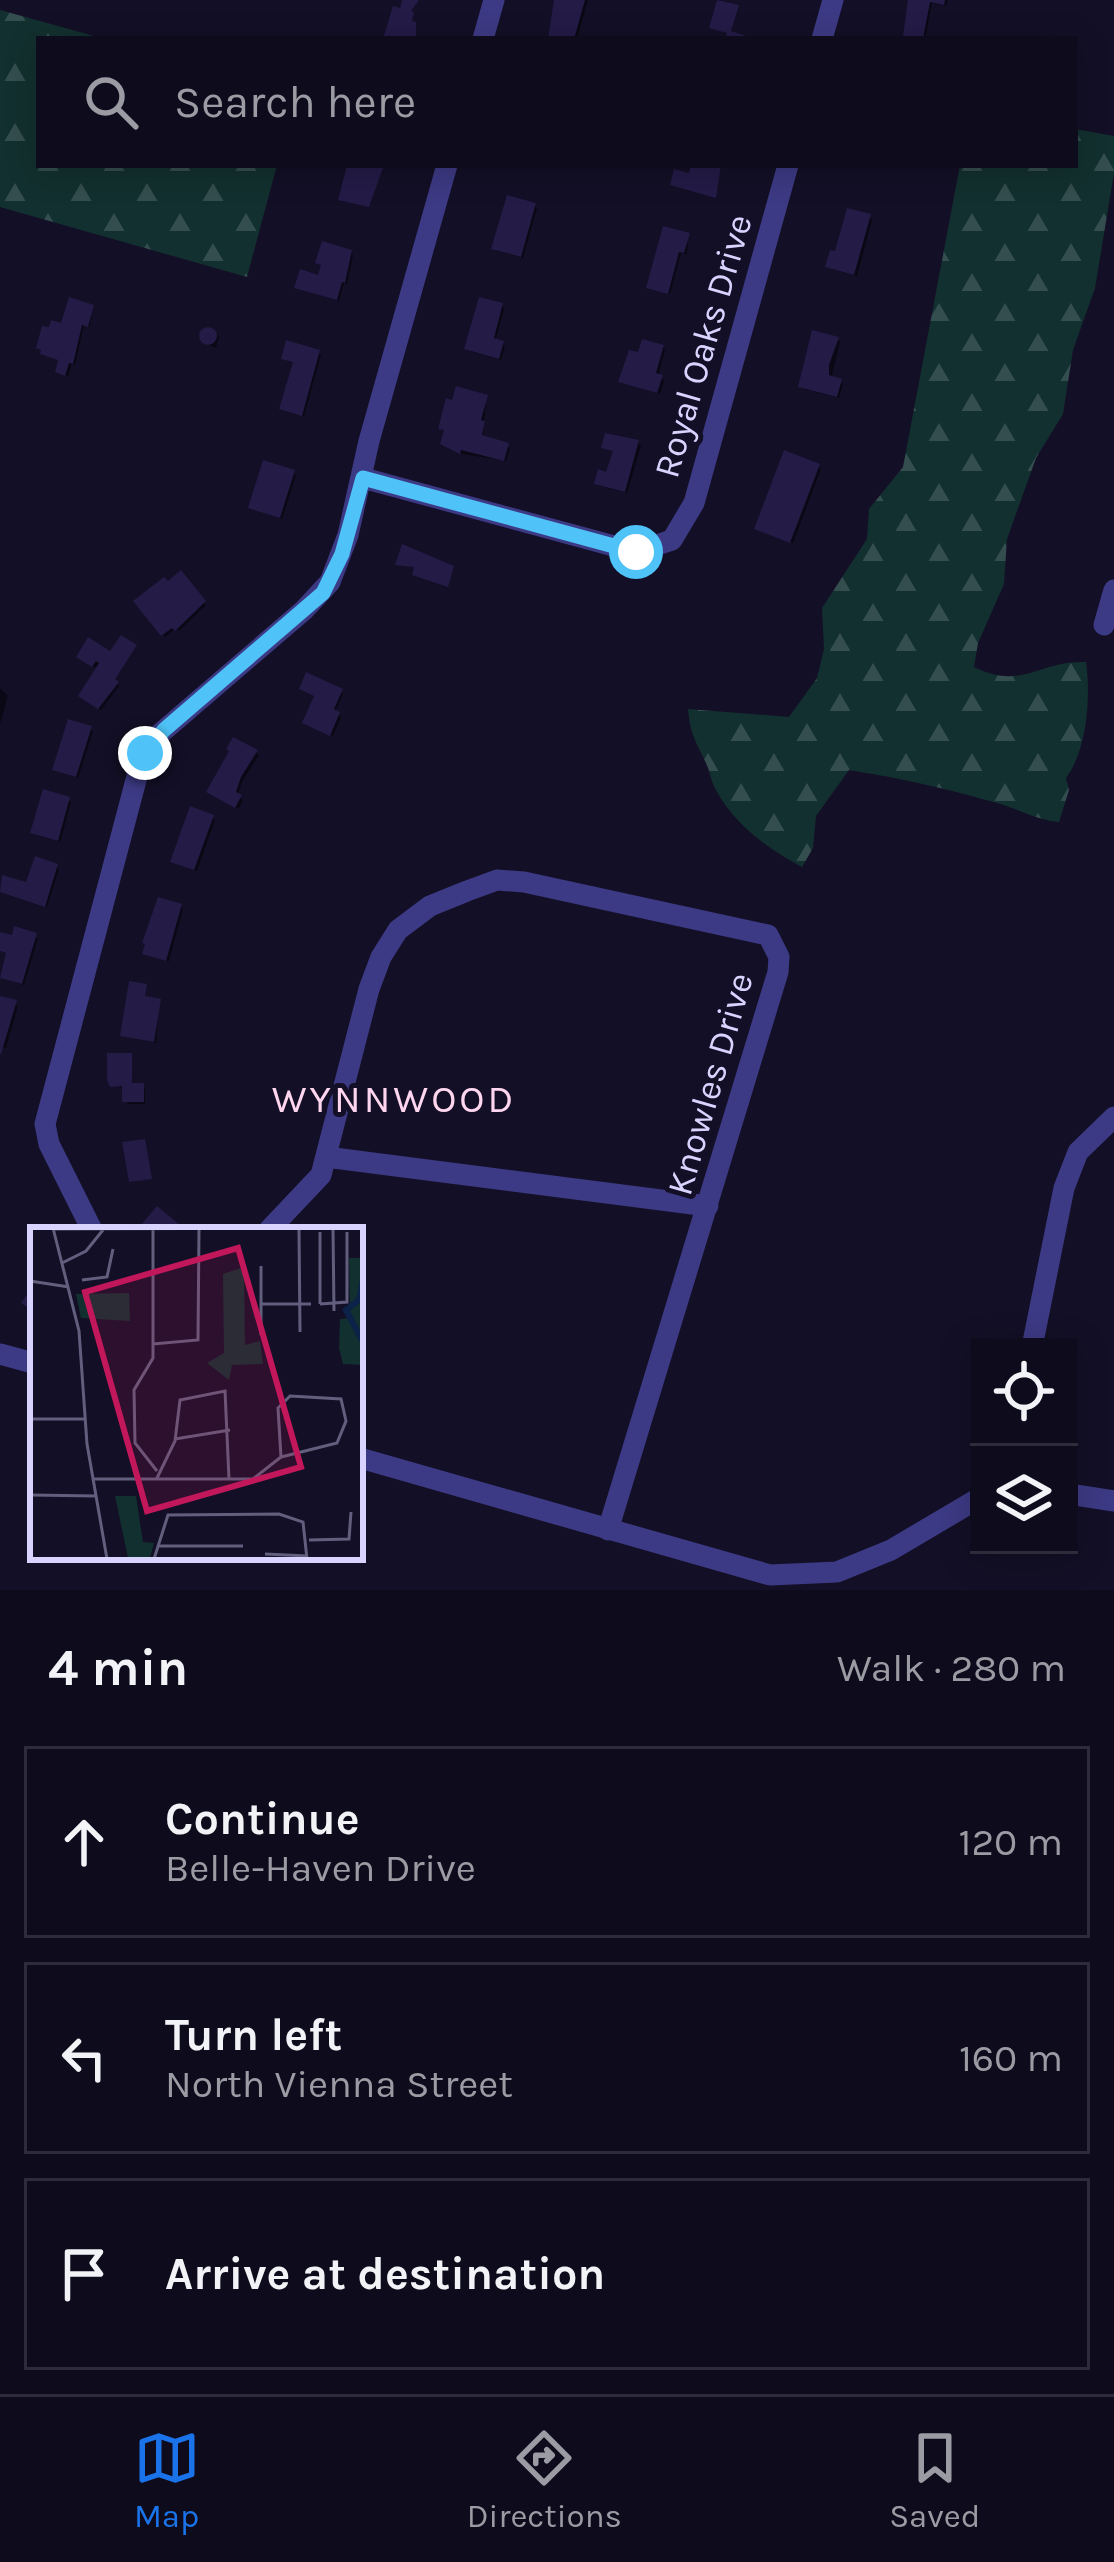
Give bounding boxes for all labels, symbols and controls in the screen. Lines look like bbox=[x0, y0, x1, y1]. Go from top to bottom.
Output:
search box bbox=[36, 36, 1078, 168]
icon: search bbox=[78, 69, 144, 135]
text: Search here bbox=[174, 76, 416, 128]
street label: Royal Oaks Drive bbox=[645, 210, 761, 482]
route start bbox=[609, 525, 663, 579]
route end bbox=[118, 726, 172, 780]
street label: Knowles Drive bbox=[658, 968, 762, 1200]
district label: WYNNWOOD bbox=[272, 1076, 516, 1122]
inset map bbox=[30, 1227, 363, 1560]
map controls bbox=[970, 1338, 1078, 1554]
button: locate bbox=[970, 1338, 1078, 1446]
button: layers bbox=[970, 1446, 1078, 1554]
text: 4 min bbox=[48, 1638, 188, 1698]
text: Walk · 280 m bbox=[837, 1645, 1066, 1691]
text: Continue bbox=[165, 1793, 360, 1845]
icon: ahead bbox=[51, 1809, 117, 1875]
text: 120 m bbox=[959, 1819, 1063, 1865]
text: Belle-Haven Drive bbox=[165, 1845, 476, 1891]
text: Turn left bbox=[165, 2009, 342, 2061]
icon: left bbox=[51, 2025, 117, 2091]
text: 160 m bbox=[959, 2035, 1063, 2081]
text: North Vienna Street bbox=[165, 2061, 513, 2107]
icon: arrive bbox=[51, 2241, 117, 2307]
text: Arrive at destination bbox=[165, 2248, 605, 2300]
tab: Map bbox=[134, 2425, 200, 2535]
tab: Directions bbox=[467, 2425, 622, 2535]
tab: Saved bbox=[889, 2425, 980, 2535]

